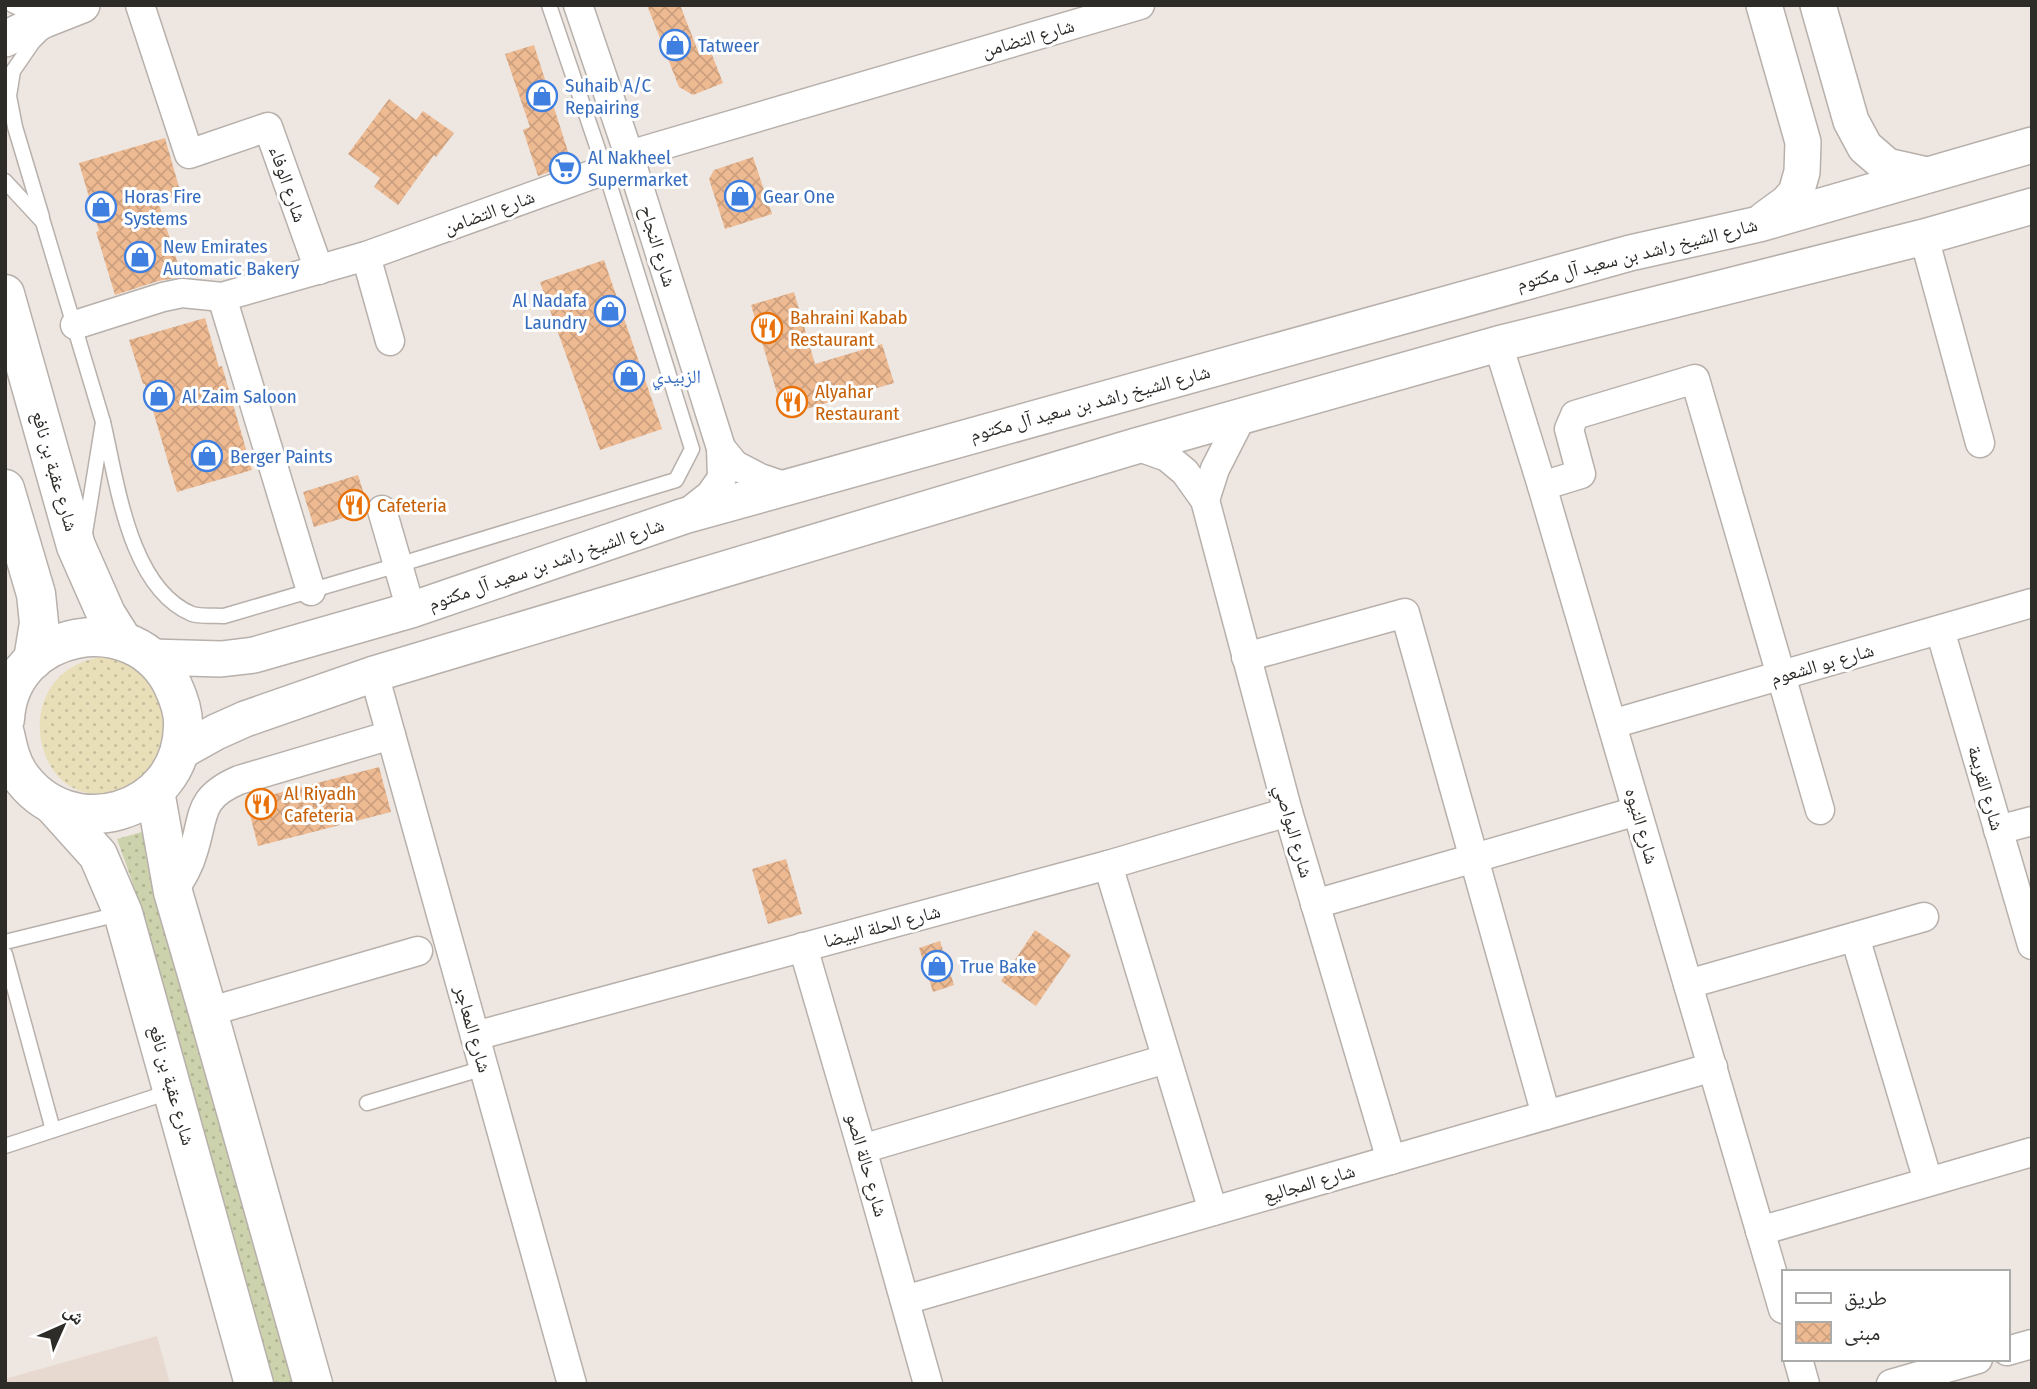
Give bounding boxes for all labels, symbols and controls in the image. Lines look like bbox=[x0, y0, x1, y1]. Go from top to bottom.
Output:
street label: شارع التضامن bbox=[979, 14, 1077, 62]
shop icon: Tatweer bbox=[658, 28, 692, 62]
place label: Tatweer bbox=[698, 34, 760, 57]
place label: Suhaib A/C Repairing bbox=[565, 74, 652, 119]
shop icon: Suhaib A/C Repairing bbox=[525, 79, 559, 113]
street label: شارع الوفاء bbox=[264, 143, 312, 225]
place label: Al Nakheel Supermarket bbox=[588, 146, 689, 191]
supermarket icon: Al Nakheel Supermarket bbox=[548, 151, 582, 185]
shop icon: Gear One bbox=[723, 179, 757, 213]
place label: Horas Fire Systems bbox=[124, 185, 201, 230]
street label: شارع التضامن bbox=[440, 185, 538, 239]
place label: Gear One bbox=[763, 185, 835, 208]
shop icon: Horas Fire Systems bbox=[84, 190, 118, 224]
street label: شارع النجاح bbox=[635, 202, 681, 290]
street label: شارع الشيخ راشد بن سعيد آل مكتوم bbox=[1514, 213, 1760, 297]
place label: New Emirates Automatic Bakery bbox=[163, 235, 300, 280]
shop icon: New Emirates Automatic Bakery bbox=[123, 240, 157, 274]
place label: Al Nadafa Laundry bbox=[512, 289, 588, 334]
shop icon: Al Nadafa Laundry bbox=[593, 294, 627, 328]
place label: Bahraini Kabab Restaurant bbox=[790, 306, 908, 351]
restaurant icon: Bahraini Kabab Restaurant bbox=[750, 311, 784, 345]
shop icon: الزبيدي bbox=[612, 359, 646, 393]
street label: شارع الشيخ راشد بن سعيد آل مكتوم bbox=[967, 360, 1213, 448]
place label: الزبيدي bbox=[652, 365, 701, 391]
shop icon: Al Zaim Saloon bbox=[142, 379, 176, 413]
place label: Alyahar Restaurant bbox=[815, 380, 900, 425]
place label: Al Zaim Saloon bbox=[182, 385, 297, 408]
restaurant icon: Alyahar Restaurant bbox=[775, 385, 809, 419]
street label: شارع عقبة بن نافع bbox=[26, 408, 83, 534]
shop icon: Berger Paints bbox=[190, 439, 224, 473]
place label: Berger Paints bbox=[230, 445, 333, 468]
restaurant icon: Cafeteria bbox=[337, 488, 371, 522]
place label: Cafeteria bbox=[377, 494, 447, 517]
street label: شارع الشيخ راشد بن سعيد آل مكتوم bbox=[425, 513, 668, 617]
street label: شارع بو الشعوم bbox=[1768, 638, 1877, 692]
street label: شارع القريمة bbox=[1963, 743, 2009, 833]
place label: Al Riyadh Cafeteria bbox=[284, 782, 356, 827]
street label: شارع البواصي bbox=[1266, 782, 1318, 881]
street label: شارع النيوه bbox=[1620, 785, 1664, 867]
restaurant icon: Al Riyadh Cafeteria bbox=[244, 787, 278, 821]
street label: شارع الحلة البيضا bbox=[821, 899, 943, 953]
shop icon: True Bake bbox=[920, 949, 954, 983]
place label: True Bake bbox=[960, 955, 1036, 978]
street label: شارع المعاجر bbox=[449, 982, 496, 1075]
street label: شارع عقبة بن نافع bbox=[143, 1022, 200, 1148]
street label: شارع حالة الصو bbox=[841, 1111, 893, 1219]
street label: شارع المجاليع bbox=[1260, 1159, 1358, 1208]
legend bbox=[1782, 1270, 2009, 1361]
text: طريق bbox=[1844, 1285, 1887, 1311]
north arrow bbox=[28, 1291, 98, 1361]
text: ش bbox=[59, 1299, 90, 1330]
text: مبنى bbox=[1844, 1320, 1880, 1346]

